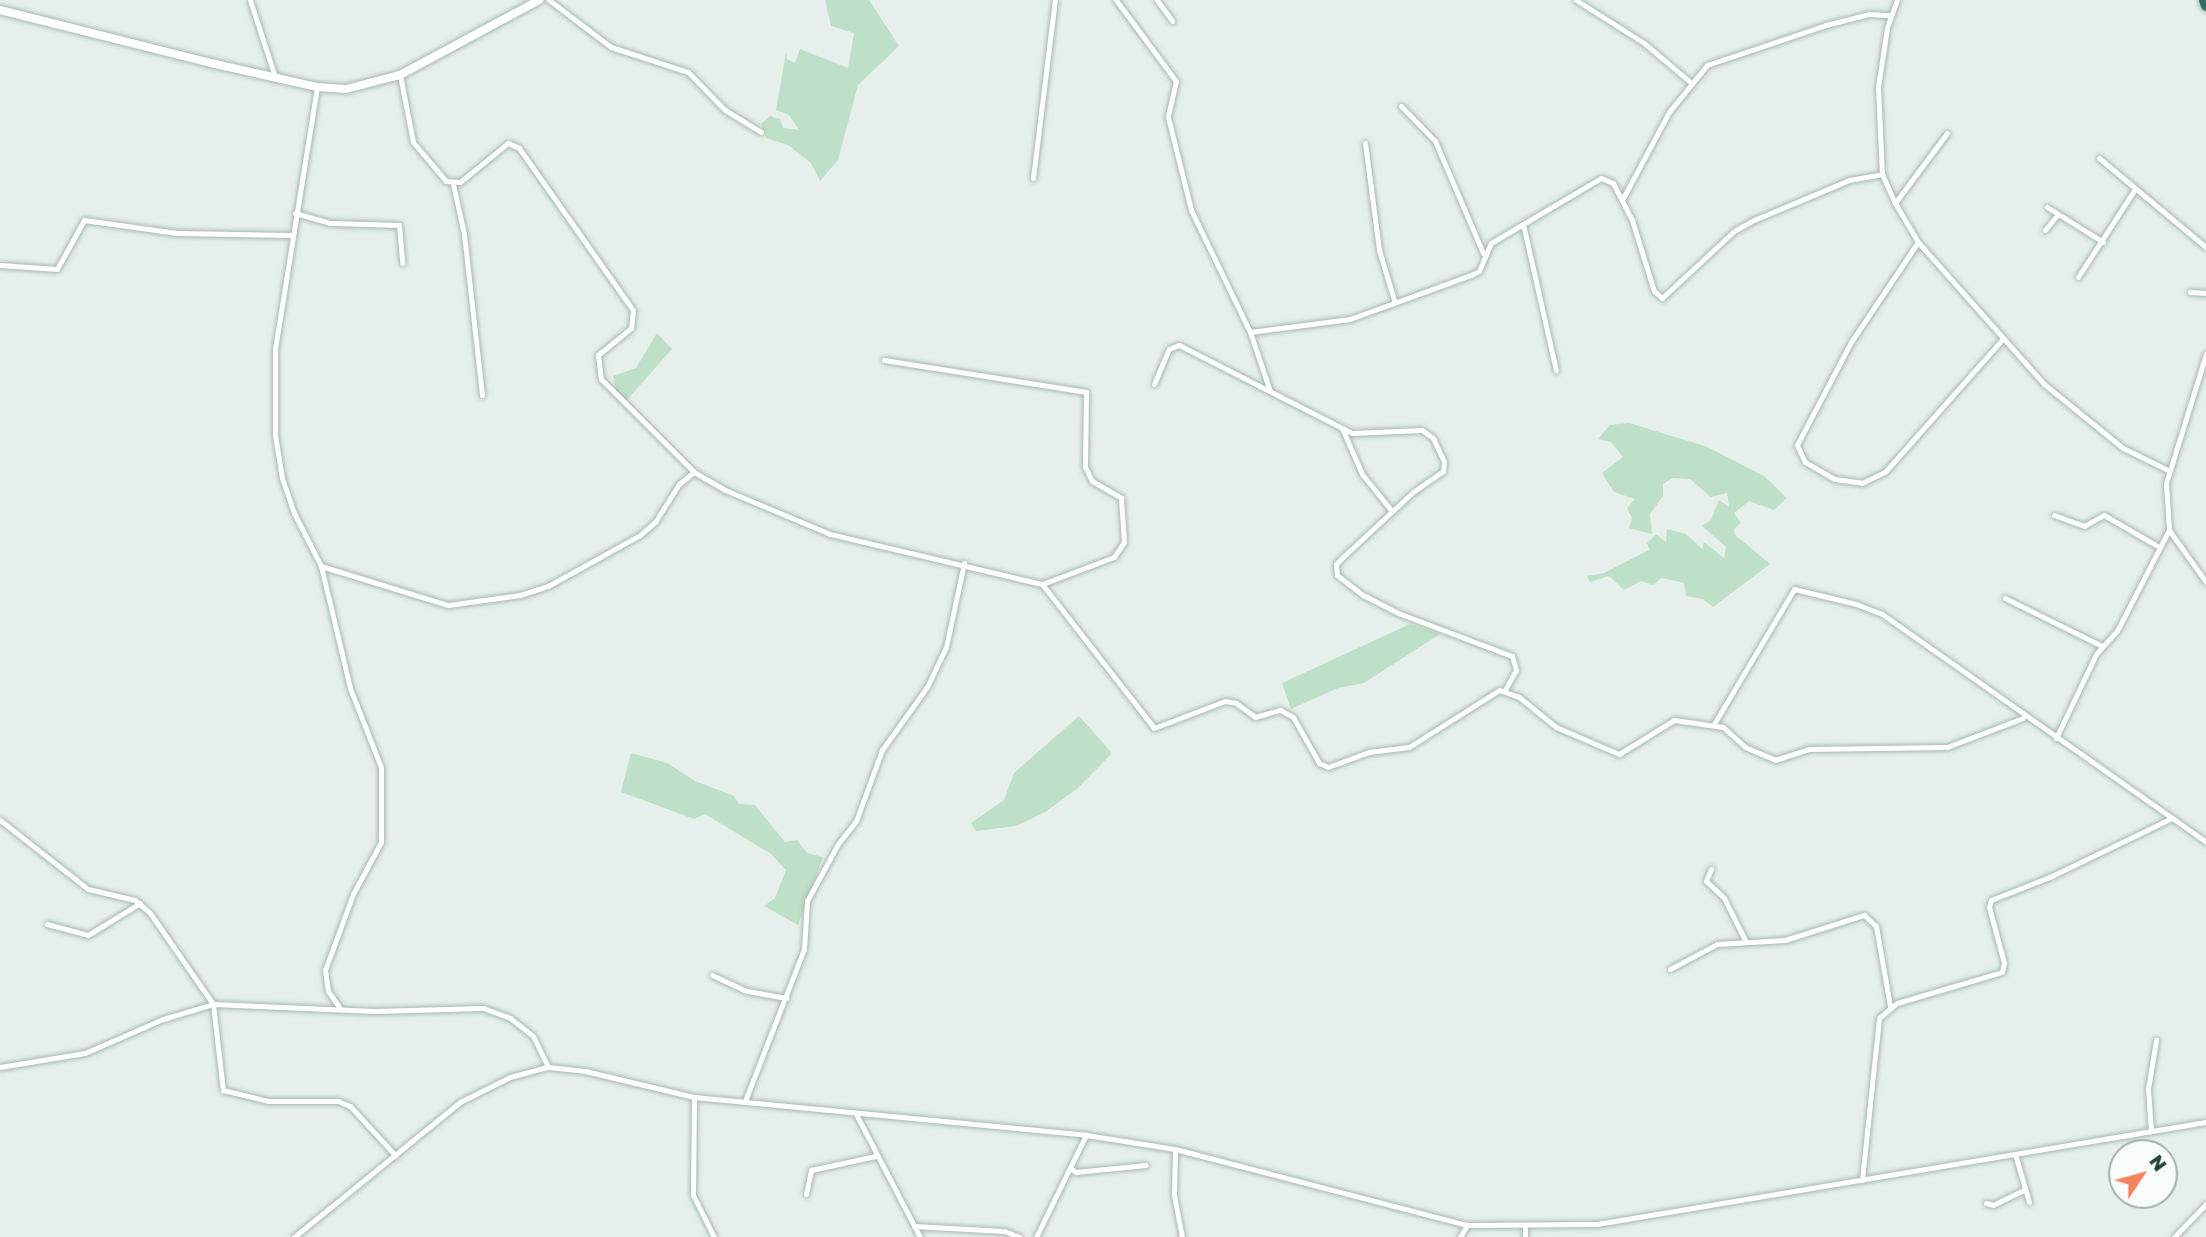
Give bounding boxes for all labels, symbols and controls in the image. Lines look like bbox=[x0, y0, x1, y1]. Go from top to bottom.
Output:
north arrow bbox=[2108, 1139, 2178, 1209]
text: N bbox=[2145, 1150, 2172, 1175]

